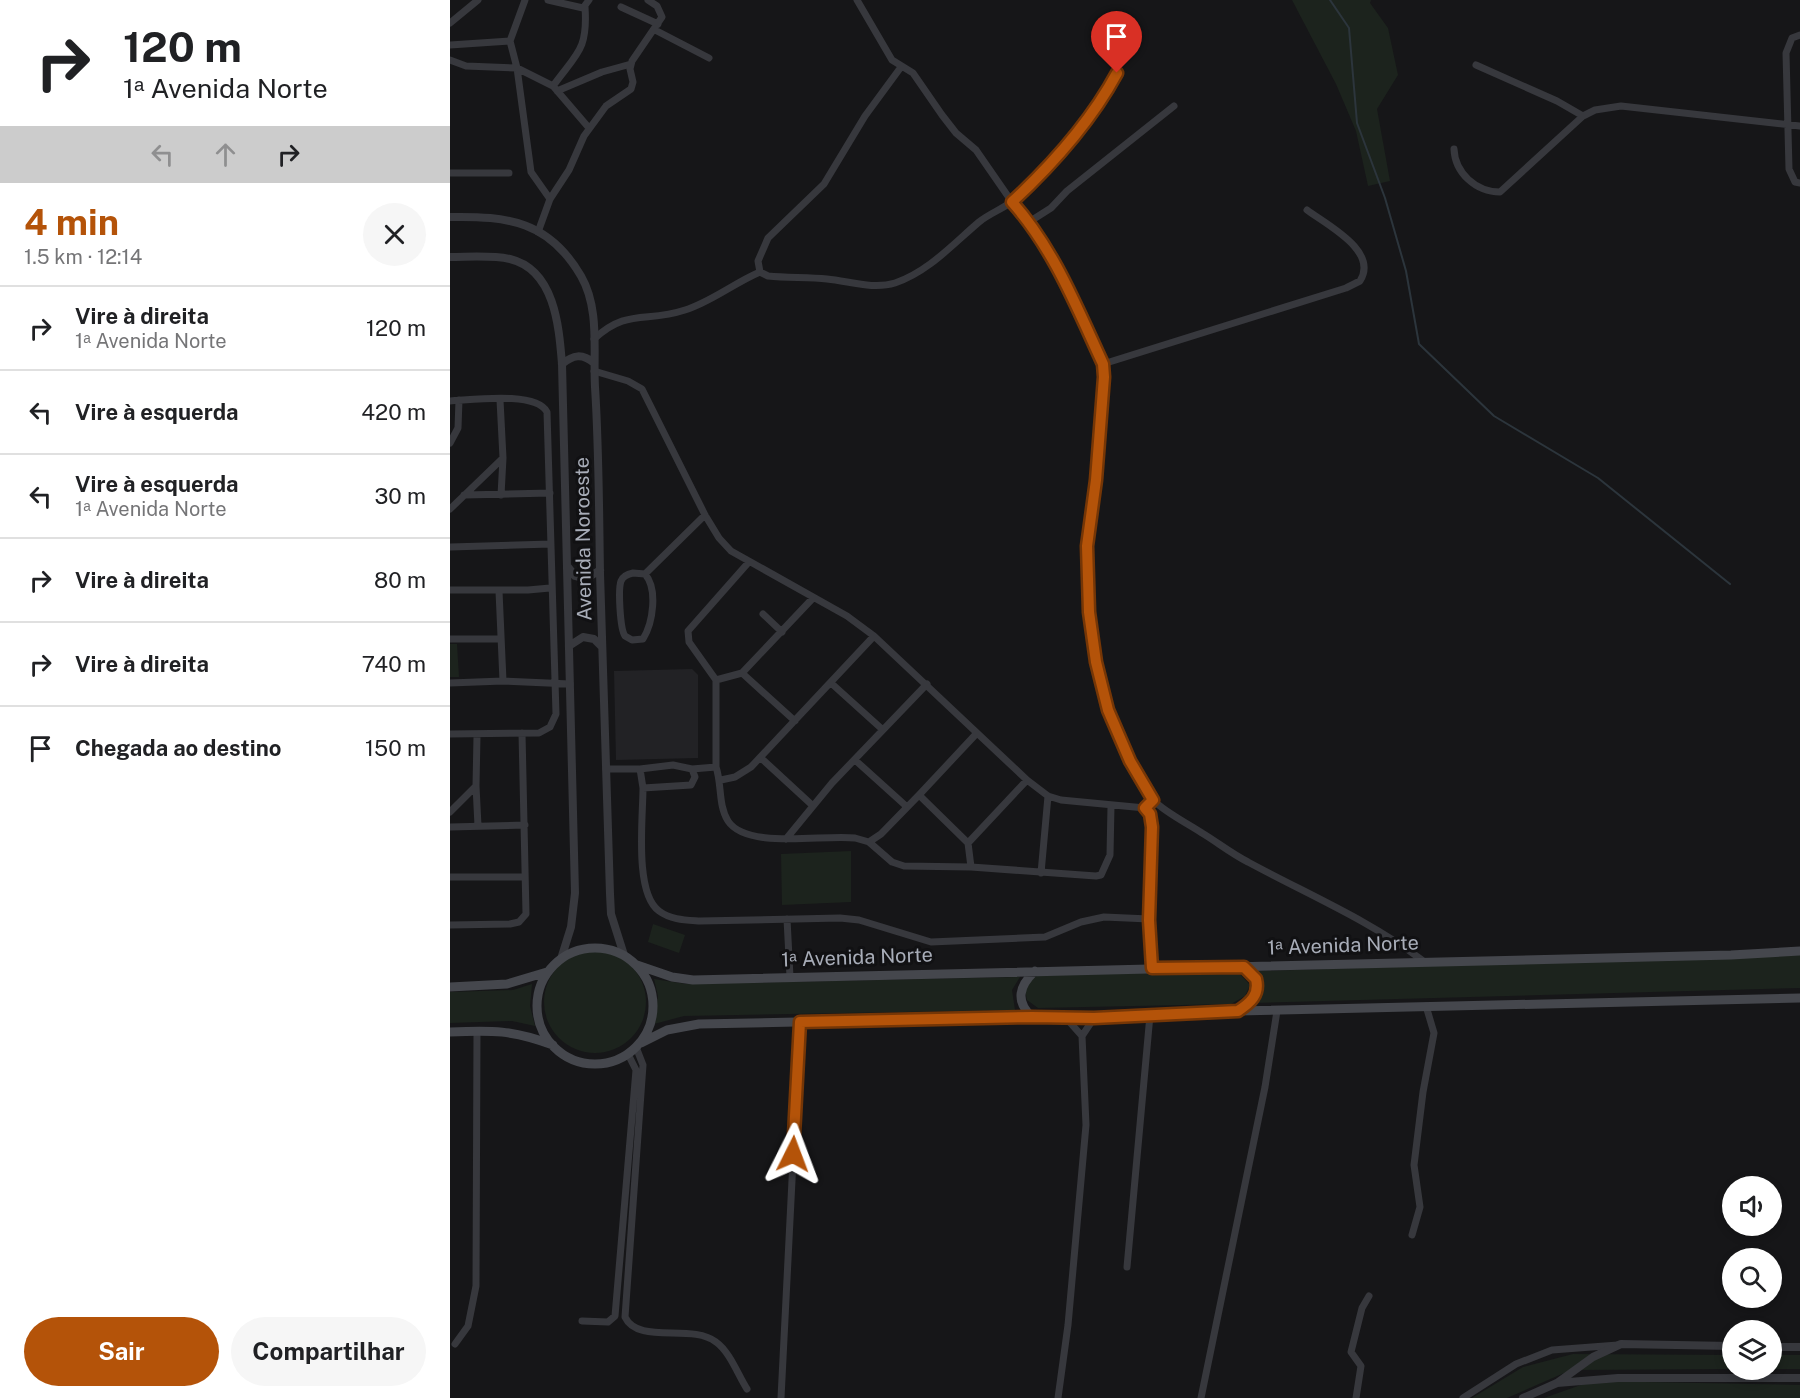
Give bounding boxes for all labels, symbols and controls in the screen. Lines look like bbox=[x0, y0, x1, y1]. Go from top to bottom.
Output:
pin bbox=[1091, 11, 1142, 73]
icon: arrive bbox=[1100, 20, 1133, 53]
text: 120 m bbox=[123, 22, 242, 71]
icon: right bbox=[24, 24, 102, 102]
text: 1ᵃ Avenida Norte bbox=[123, 72, 328, 104]
icon: left bbox=[146, 138, 179, 171]
icon: ahead bbox=[209, 138, 242, 171]
icon: right bbox=[272, 138, 305, 171]
text: 4 min bbox=[24, 201, 119, 243]
button: close bbox=[363, 203, 426, 266]
text: 1.5 km · 12:14 bbox=[24, 245, 142, 269]
text: Vire à direita bbox=[75, 303, 209, 329]
icon: right bbox=[24, 312, 57, 345]
text: 120 m bbox=[366, 315, 426, 341]
text: 1ᵃ Avenida Norte bbox=[75, 329, 227, 353]
icon: left bbox=[24, 396, 57, 429]
text: Vire à esquerda bbox=[75, 399, 239, 425]
text: 420 m bbox=[361, 399, 426, 425]
street label: Avenida Noroeste bbox=[570, 457, 596, 621]
text: Vire à esquerda bbox=[75, 471, 239, 497]
icon: left bbox=[24, 480, 57, 513]
text: 30 m bbox=[374, 483, 426, 509]
text: 1ᵃ Avenida Norte bbox=[75, 497, 227, 521]
icon: right bbox=[24, 564, 57, 597]
text: Vire à direita bbox=[75, 567, 209, 593]
text: 80 m bbox=[374, 567, 426, 593]
icon: right bbox=[24, 648, 57, 681]
text: Vire à direita bbox=[75, 651, 209, 677]
text: 740 m bbox=[362, 651, 426, 677]
icon: arrive bbox=[24, 732, 57, 765]
text: Chegada ao destino bbox=[75, 735, 281, 761]
text: 150 m bbox=[365, 735, 426, 761]
street label: 1ᵃ Avenida Norte bbox=[1267, 930, 1419, 960]
street label: 1ᵃ Avenida Norte bbox=[781, 942, 933, 972]
position arrow bbox=[761, 1122, 825, 1186]
map controls bbox=[1722, 1176, 1782, 1380]
button: sound bbox=[1722, 1176, 1782, 1236]
button: search bbox=[1722, 1248, 1782, 1308]
button: Sair bbox=[24, 1317, 219, 1386]
button: Compartilhar bbox=[231, 1317, 426, 1386]
button: layers bbox=[1722, 1320, 1782, 1380]

